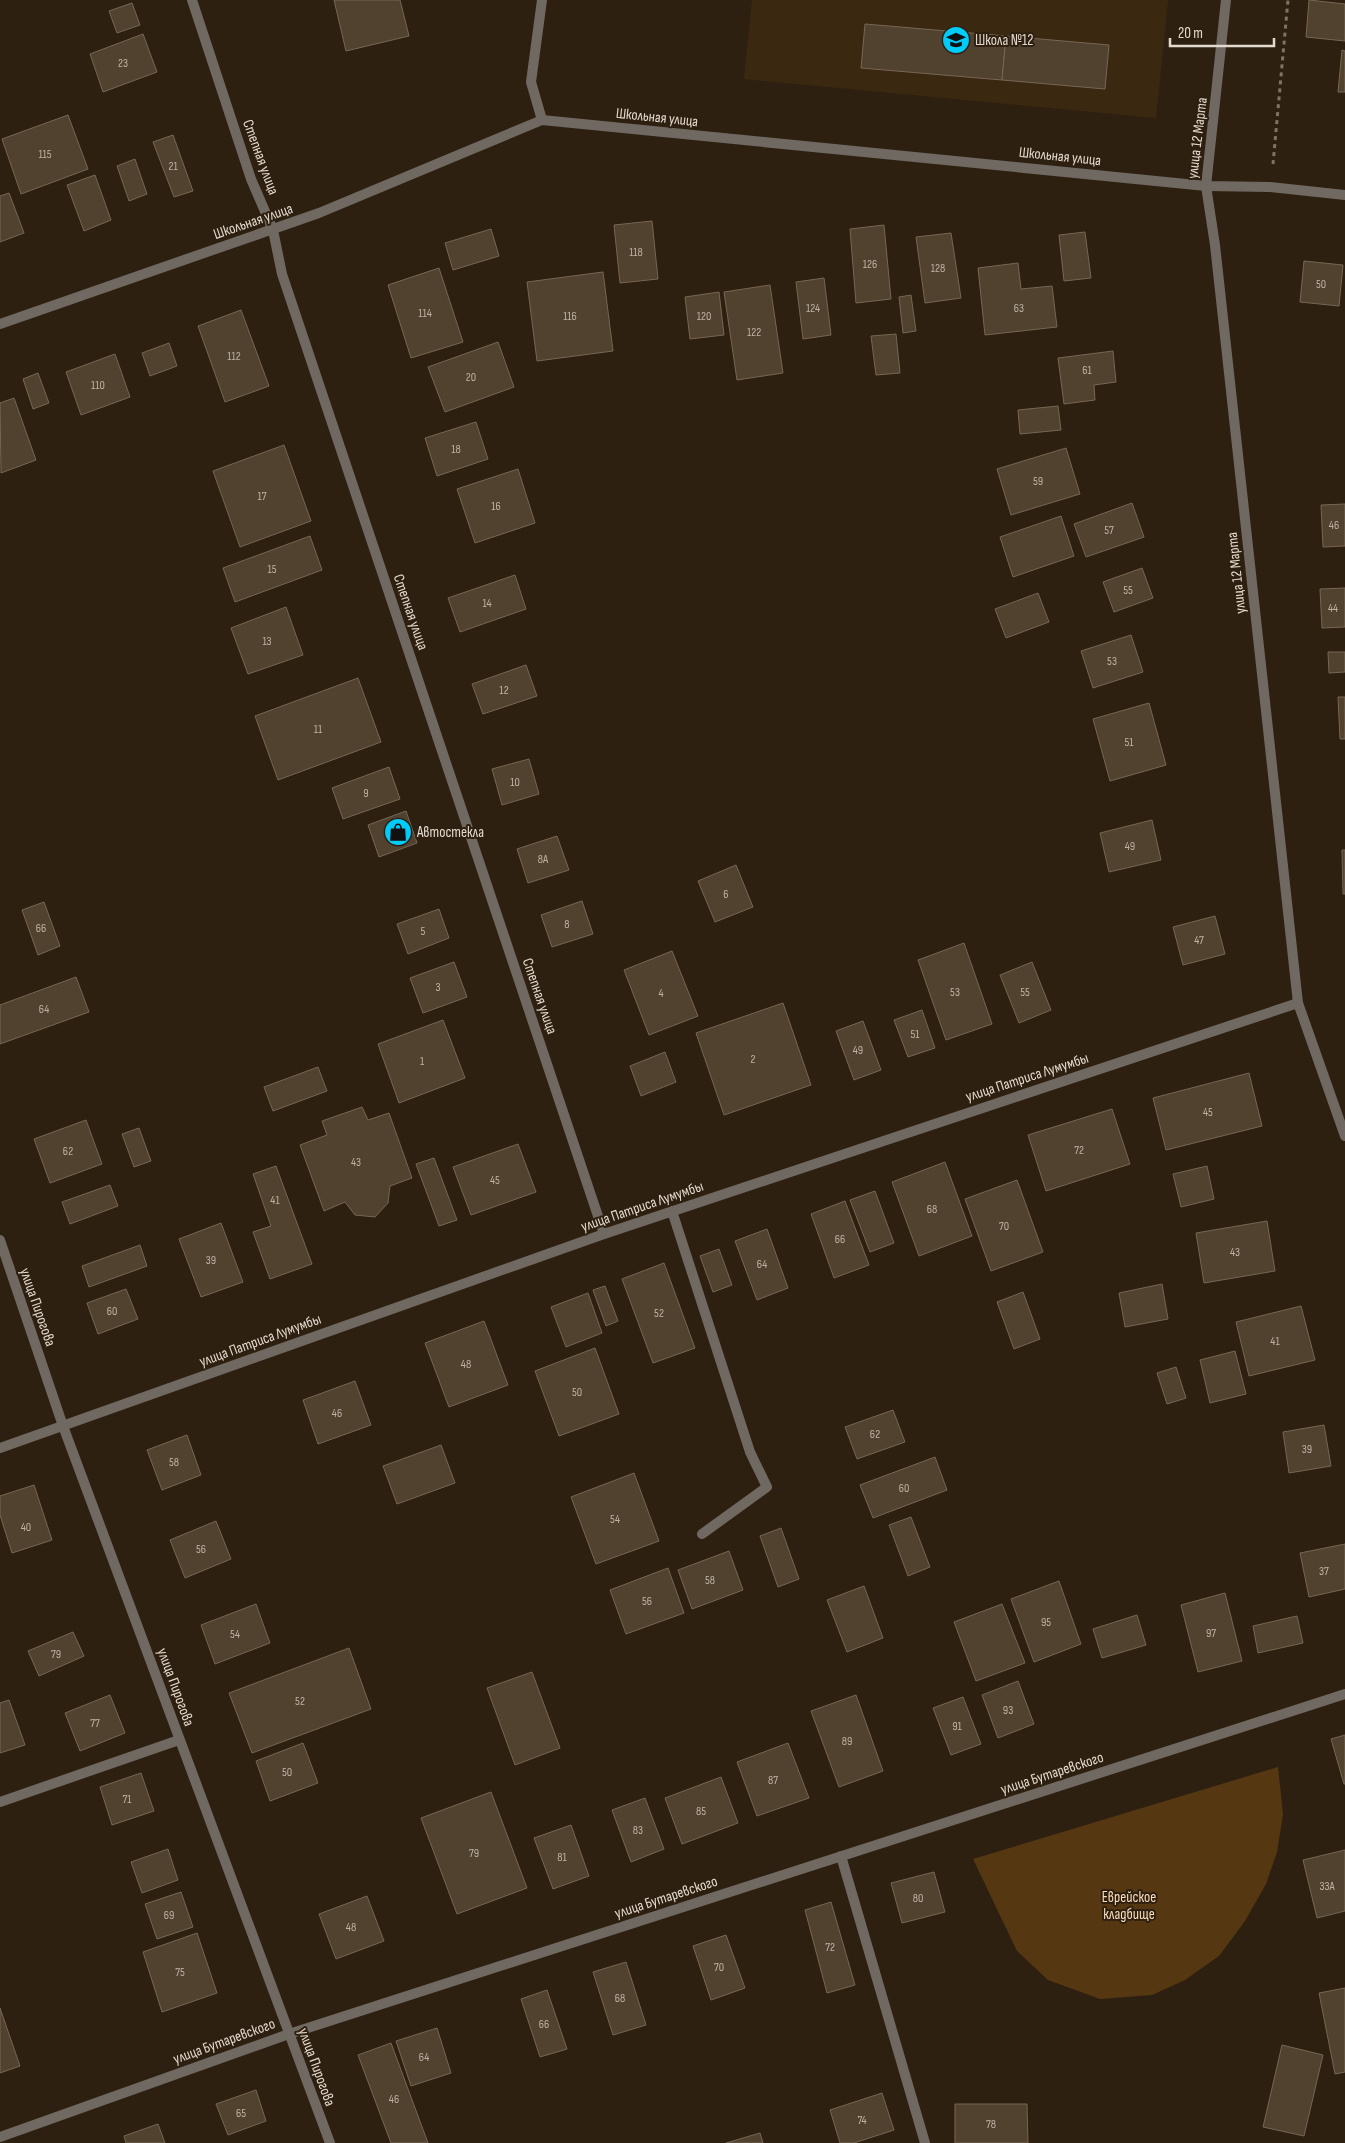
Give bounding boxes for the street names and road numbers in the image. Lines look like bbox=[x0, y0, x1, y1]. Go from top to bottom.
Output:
street label: улица 12 Марта bbox=[1183, 96, 1212, 180]
street label: Школьная улица bbox=[615, 104, 699, 131]
street label: Степная улица bbox=[238, 117, 283, 198]
street label: Школьная улица bbox=[1018, 143, 1102, 170]
street label: Школьная улица bbox=[211, 199, 296, 244]
street label: улица 12 Марта bbox=[1223, 531, 1250, 615]
street label: Степная улица bbox=[389, 572, 432, 653]
street label: Степная улица bbox=[518, 956, 561, 1037]
street label: улица Патриса Лумумбы bbox=[963, 1049, 1091, 1106]
street label: улица Патриса Лумумбы bbox=[578, 1177, 706, 1236]
street label: улица Пирогова bbox=[15, 1265, 60, 1349]
street label: улица Патриса Лумумбы bbox=[197, 1310, 324, 1371]
street label: улица Пирогова bbox=[153, 1646, 199, 1729]
street label: улица Бутаревского bbox=[998, 1748, 1106, 1799]
street label: улица Бутаревского bbox=[612, 1872, 720, 1923]
street label: улица Бутаревского bbox=[171, 2014, 278, 2069]
street label: улица Пирогова bbox=[294, 2026, 340, 2109]

